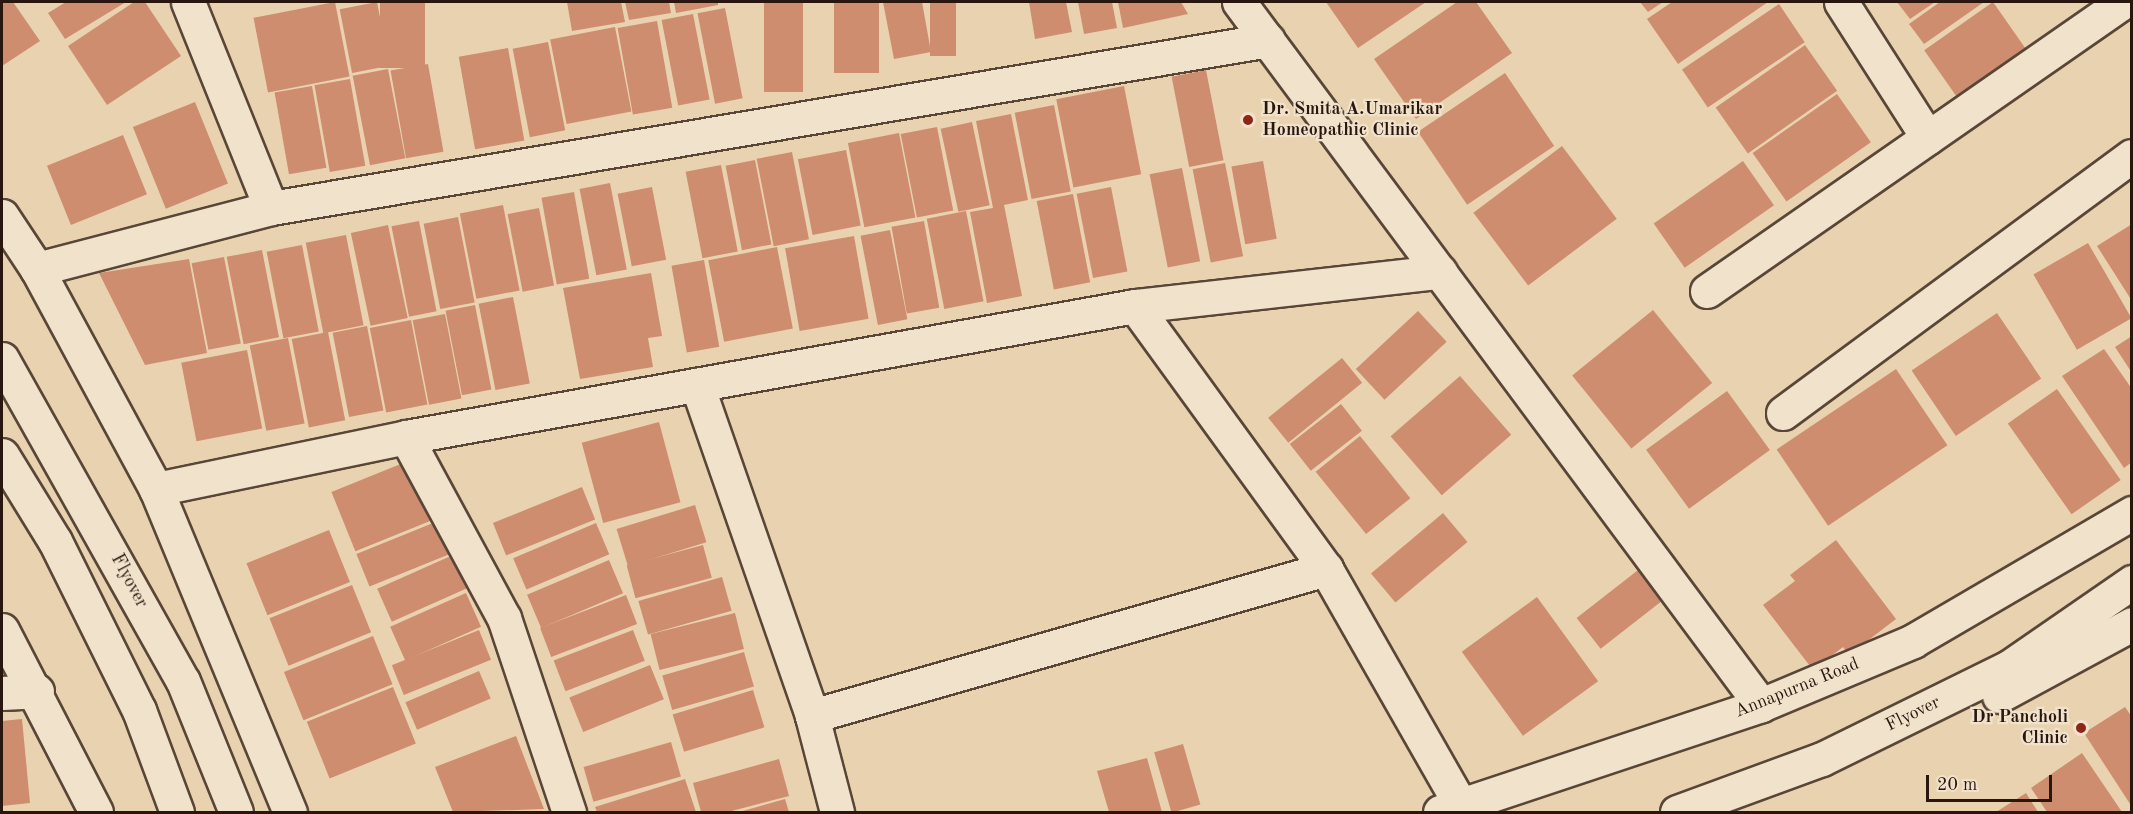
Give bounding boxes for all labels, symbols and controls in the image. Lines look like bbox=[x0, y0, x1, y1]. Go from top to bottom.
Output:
place label: Dr. Smita A.Umarikar Homeopathic Clinic bbox=[1262, 99, 1442, 142]
marker: Dr. Smita A.Umarikar Homeopathic Clinic bbox=[1239, 111, 1257, 129]
street label: Flyover bbox=[106, 550, 152, 612]
street label: Annapurna Road bbox=[1732, 653, 1862, 723]
street label: Flyover bbox=[1882, 692, 1944, 736]
place label: Dr Pancholi Clinic bbox=[1972, 707, 2068, 750]
marker: Dr Pancholi Clinic bbox=[2072, 719, 2090, 737]
scale bar bbox=[1929, 763, 2055, 801]
text: 20 m bbox=[1937, 776, 1977, 794]

